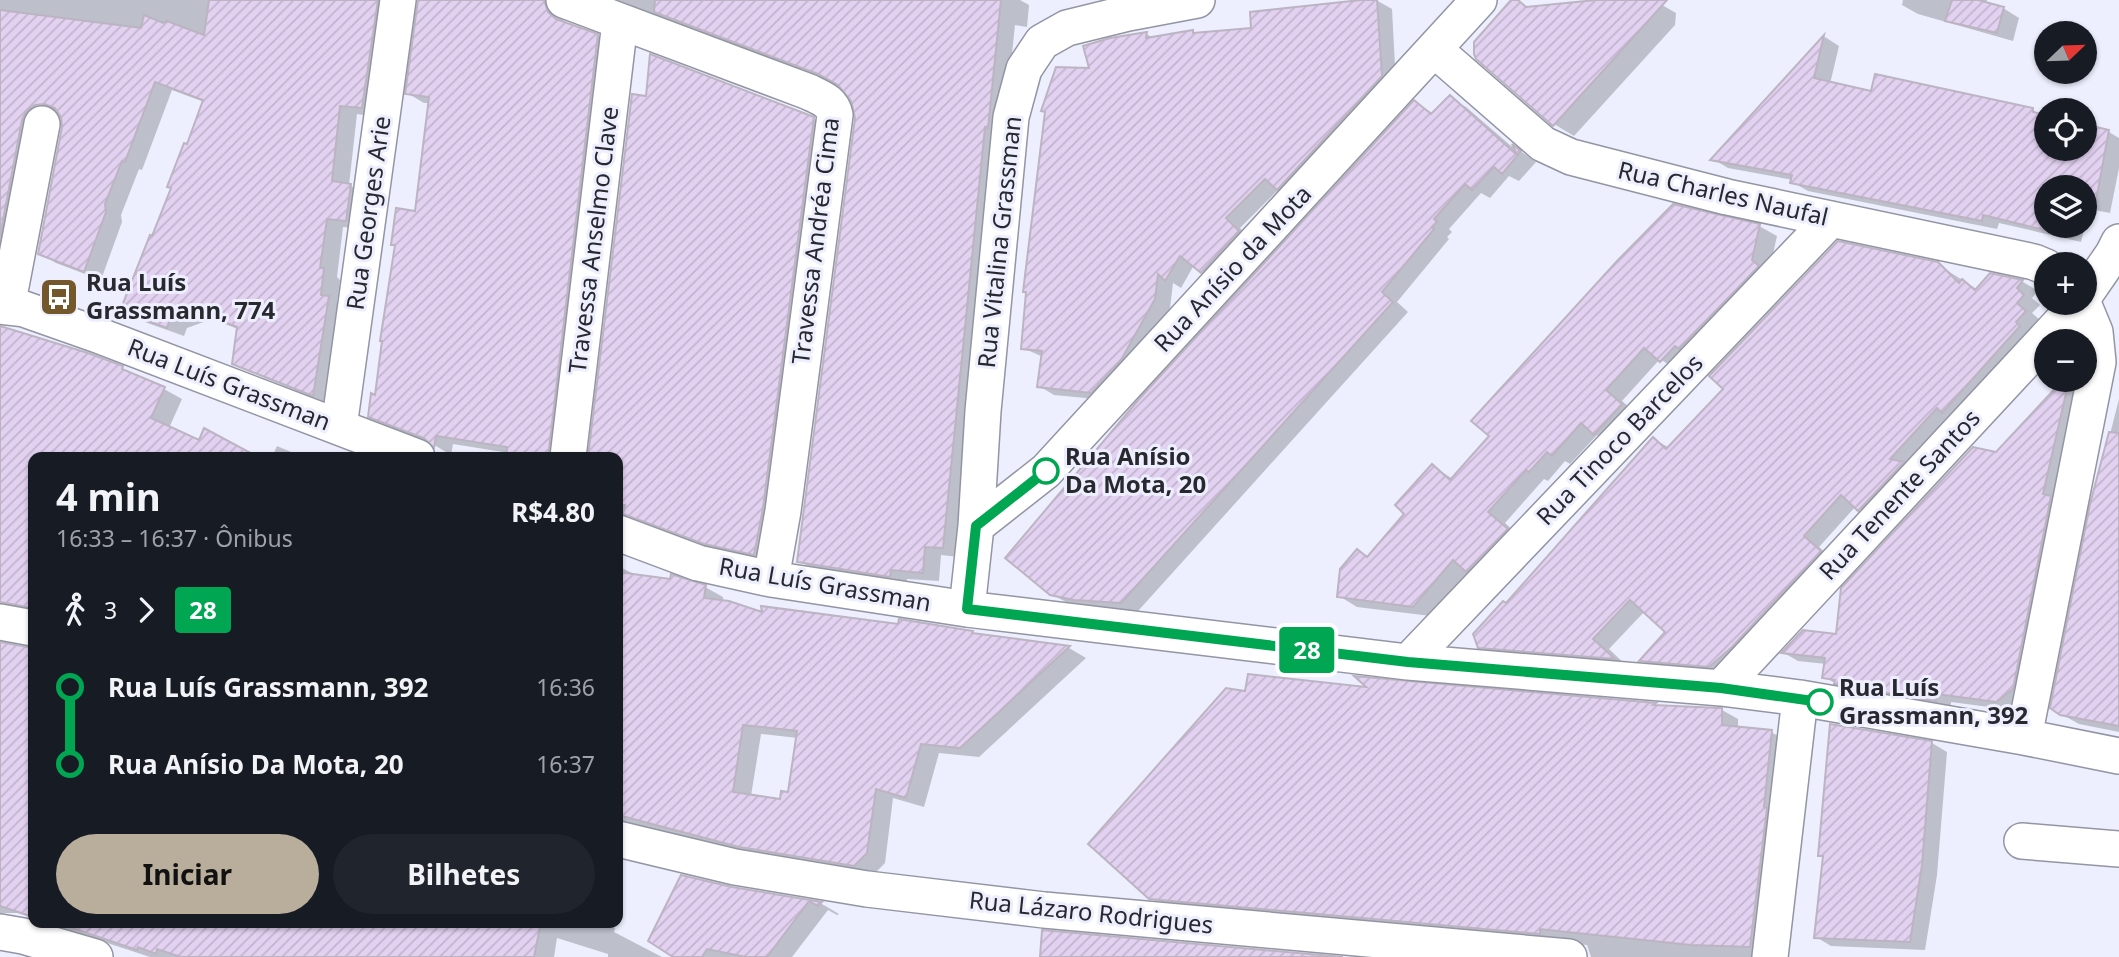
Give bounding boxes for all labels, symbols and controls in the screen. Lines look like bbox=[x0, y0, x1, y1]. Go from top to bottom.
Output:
north arrow bbox=[2034, 21, 2096, 84]
map controls bbox=[2034, 21, 2097, 392]
button: locate bbox=[2034, 98, 2097, 161]
street label: Travessa Anselmo Clave bbox=[560, 105, 625, 375]
street label: Rua Georges Arie bbox=[338, 114, 397, 312]
street label: Rua Vitalina Grassman bbox=[969, 114, 1028, 369]
street label: Travessa Andréa Cima bbox=[783, 116, 846, 366]
street label: Rua Charles Naufal bbox=[1615, 152, 1832, 233]
button: layers bbox=[2034, 175, 2097, 238]
street label: Rua Anísio da Mota bbox=[1146, 177, 1318, 359]
button: + bbox=[2034, 252, 2097, 315]
place label: Rua Luís Grassmann, 774 bbox=[86, 265, 276, 326]
bus stop icon: Rua Luís Grassmann, 774 bbox=[38, 276, 80, 318]
button: − bbox=[2034, 329, 2097, 392]
street label: Rua Luís Grassman bbox=[123, 330, 336, 438]
street label: Rua Tinoco Barcelos bbox=[1528, 346, 1709, 532]
street label: Rua Tenente Santos bbox=[1811, 401, 1987, 587]
place label: Rua Anísio Da Mota, 20 bbox=[1065, 439, 1206, 500]
marker: Rua Anísio Da Mota, 20 bbox=[1033, 458, 1059, 484]
text: 4 min bbox=[56, 470, 161, 522]
text: R$4.80 bbox=[511, 494, 595, 530]
text: 16:33 – 16:37 · Ônibus bbox=[56, 522, 293, 554]
street label: Rua Luís Grassman bbox=[717, 549, 934, 618]
icon: walk bbox=[56, 591, 94, 629]
icon: forward bbox=[127, 591, 165, 629]
text: 28 bbox=[189, 593, 217, 626]
text: 3 bbox=[104, 594, 117, 626]
line badge: 28 bbox=[1276, 627, 1338, 673]
text: 28 bbox=[1293, 633, 1321, 666]
text: Rua Luís Grassmann, 392 bbox=[108, 669, 428, 705]
place label: Rua Luís Grassmann, 392 bbox=[1839, 670, 2028, 731]
text: 16:36 bbox=[536, 671, 595, 703]
marker: Rua Luís Grassmann, 392 bbox=[1807, 689, 1833, 715]
text: Rua Anísio Da Mota, 20 bbox=[108, 746, 404, 782]
text: 16:37 bbox=[536, 748, 595, 780]
button: Iniciar bbox=[56, 834, 319, 914]
button: Bilhetes bbox=[333, 834, 595, 914]
street label: Rua Lázaro Rodrigues bbox=[967, 882, 1215, 941]

